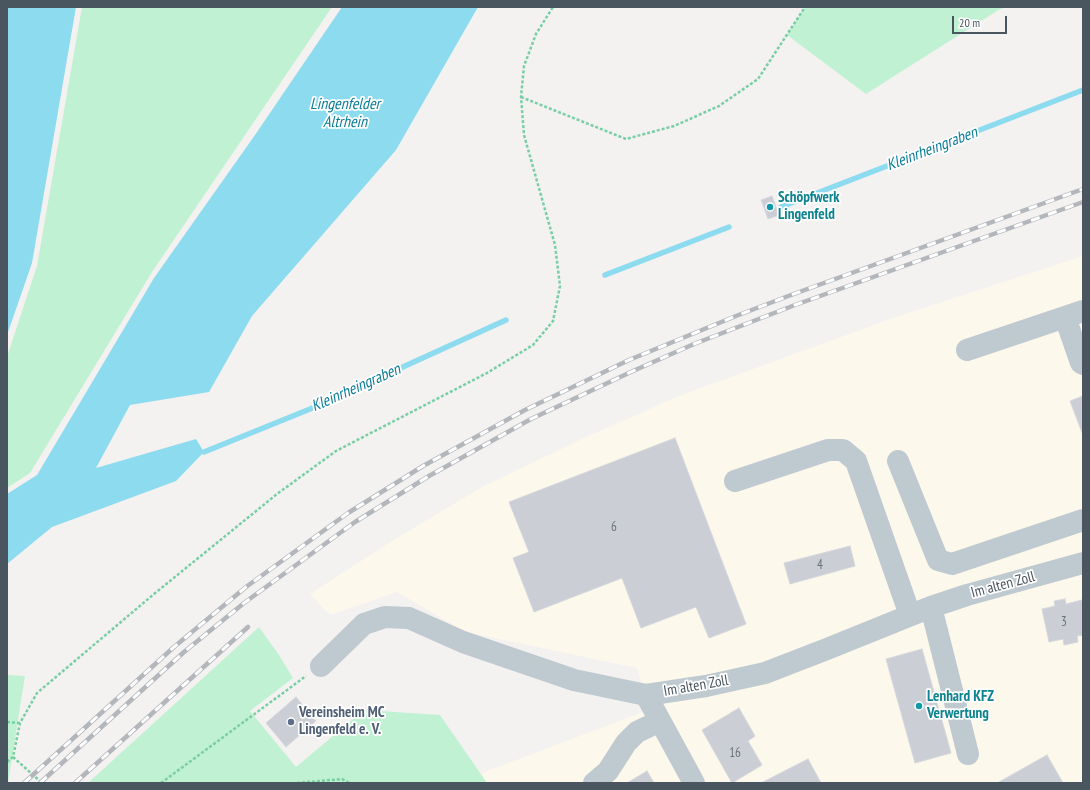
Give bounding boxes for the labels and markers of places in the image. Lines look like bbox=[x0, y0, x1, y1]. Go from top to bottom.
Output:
place label: Schöpfwerk Lingenfeld bbox=[778, 189, 839, 224]
marker: Schöpfwerk Lingenfeld bbox=[765, 202, 775, 212]
place label: Lenhard KFZ Verwertung bbox=[927, 688, 994, 723]
marker: Lenhard KFZ Verwertung bbox=[914, 701, 924, 711]
place label: Vereinsheim MC Lingenfeld e. V. bbox=[299, 704, 385, 739]
marker: Vereinsheim MC Lingenfeld e. V. bbox=[286, 717, 296, 727]

